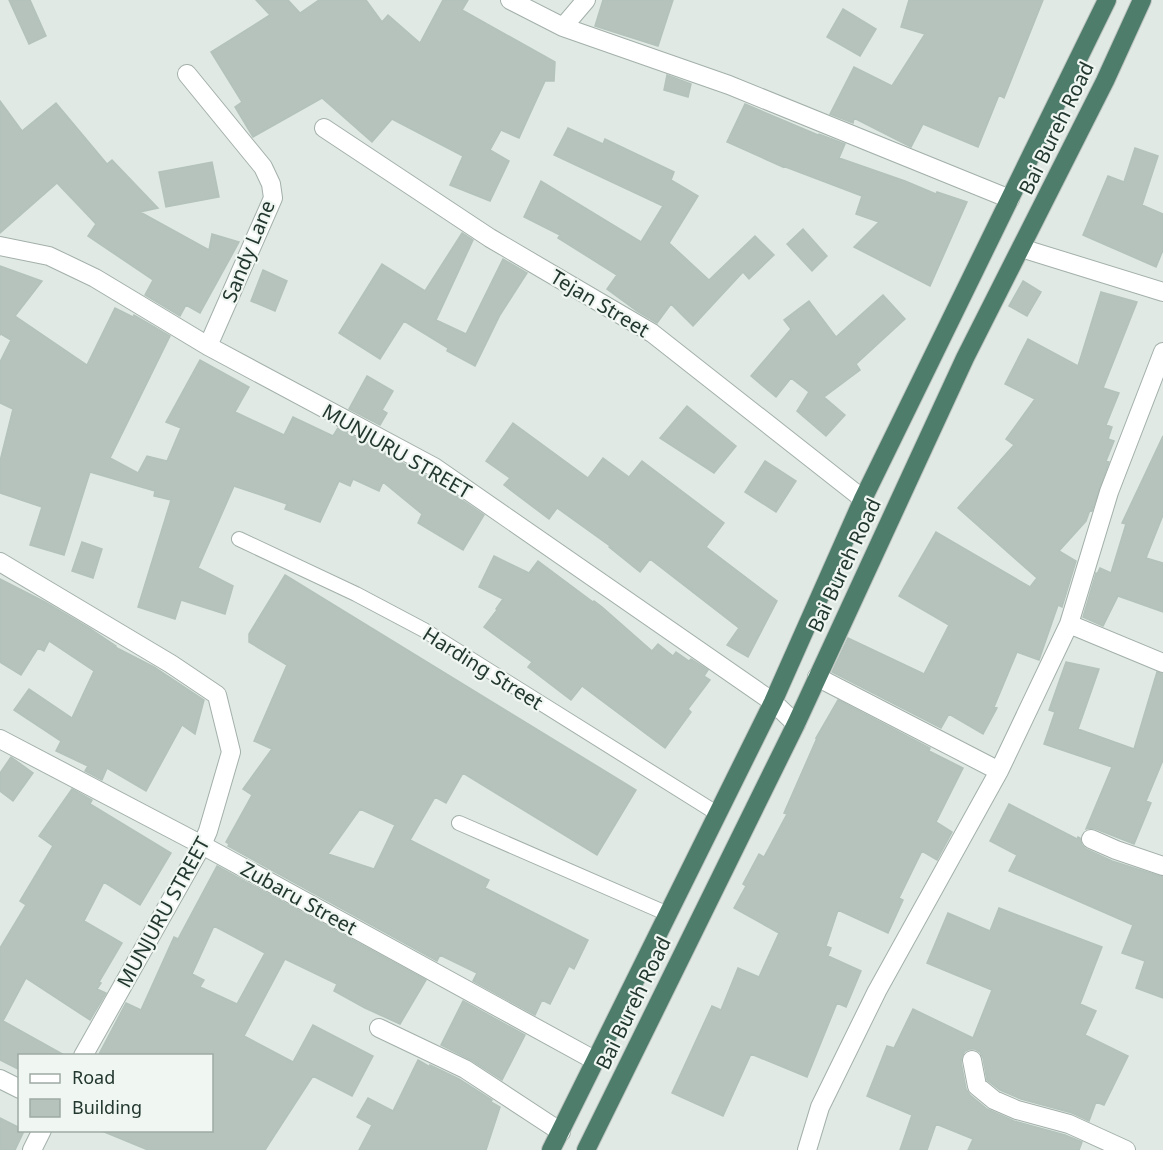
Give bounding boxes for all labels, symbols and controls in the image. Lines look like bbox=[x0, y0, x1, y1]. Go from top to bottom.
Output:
street label: Bai Bureh Road bbox=[1012, 57, 1100, 199]
street label: Sandy Lane bbox=[215, 196, 281, 306]
street label: Tejan Street bbox=[546, 263, 654, 343]
street label: MUNJURU STREET bbox=[317, 397, 477, 505]
street label: Bai Bureh Road bbox=[801, 494, 887, 636]
street label: Harding Street bbox=[418, 620, 548, 716]
street label: MUNJURU STREET bbox=[110, 832, 216, 992]
street label: Zubaru Street bbox=[236, 855, 362, 941]
street label: Bai Bureh Road bbox=[589, 932, 677, 1074]
legend bbox=[18, 1054, 213, 1132]
text: Road bbox=[72, 1065, 115, 1089]
text: Building bbox=[72, 1095, 142, 1119]

